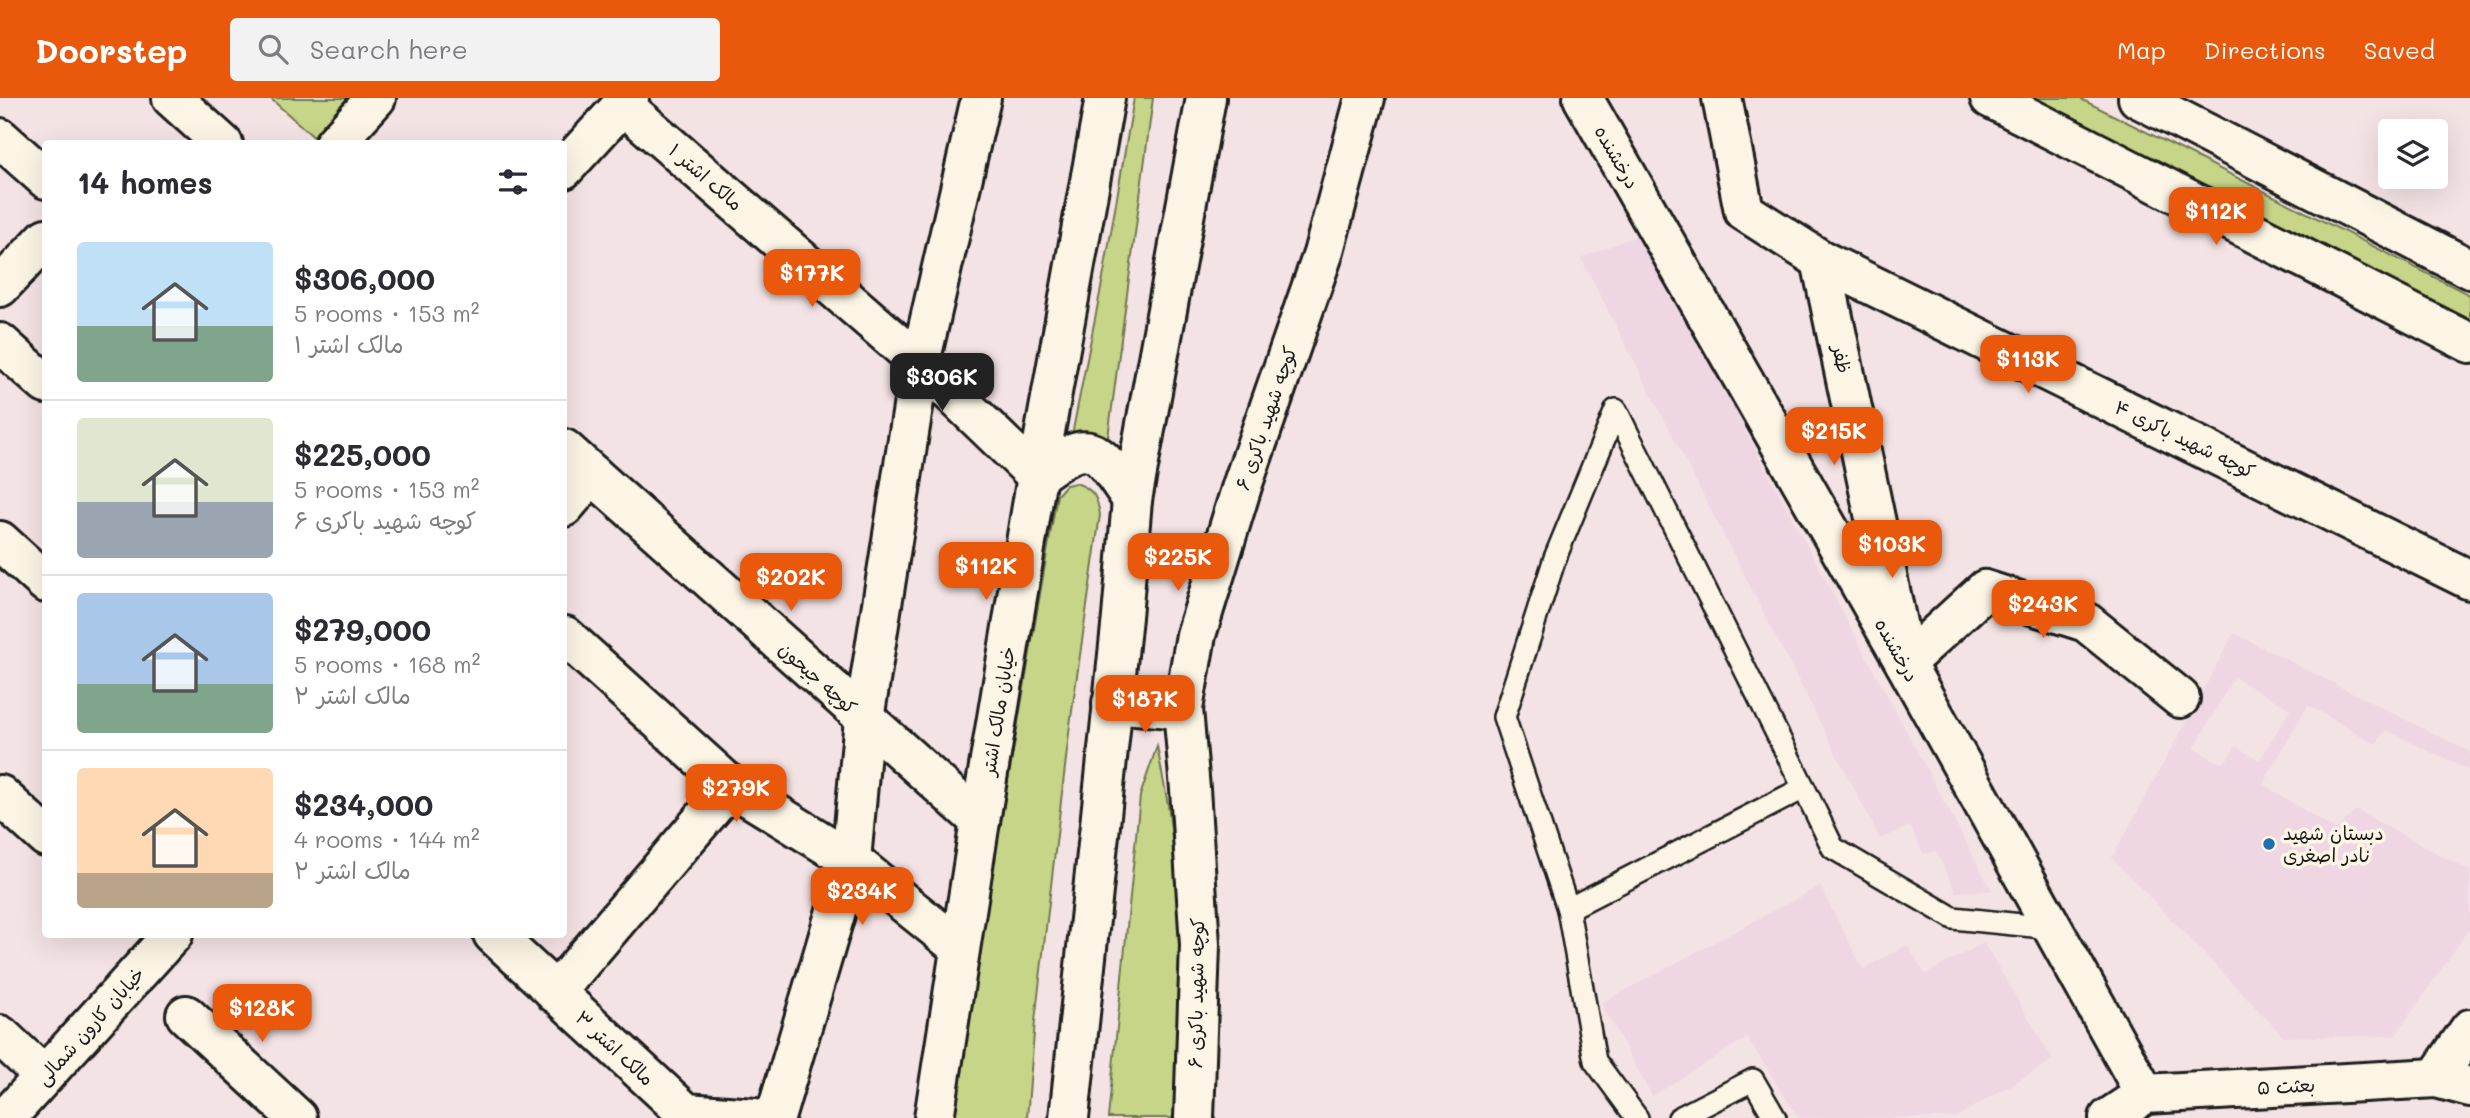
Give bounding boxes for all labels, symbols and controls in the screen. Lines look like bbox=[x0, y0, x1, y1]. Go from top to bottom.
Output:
search box bbox=[230, 18, 720, 81]
text: Doorstep bbox=[35, 28, 188, 71]
icon: search bbox=[254, 30, 292, 68]
text: Search here bbox=[310, 32, 468, 66]
text: Map bbox=[2117, 34, 2166, 65]
text: Directions bbox=[2204, 34, 2326, 65]
text: Saved bbox=[2364, 34, 2435, 65]
map controls bbox=[2378, 119, 2448, 189]
button: layers bbox=[2378, 119, 2448, 189]
street label: درخشنده bbox=[1589, 121, 1646, 193]
street label: مالک اشتر ۱ bbox=[664, 138, 749, 216]
text: 14 homes bbox=[77, 162, 213, 202]
icon: filters bbox=[494, 163, 532, 201]
pin: $112K bbox=[2167, 188, 2265, 247]
text: $112K bbox=[2185, 195, 2247, 225]
pin: $177K bbox=[763, 250, 861, 309]
text: $177K bbox=[779, 257, 845, 287]
text: $306,000 bbox=[294, 258, 435, 298]
icon: home bbox=[133, 270, 217, 354]
text: 5 rooms · 153 m² bbox=[294, 298, 479, 328]
text: مالک اشتر ۱ bbox=[294, 329, 404, 359]
pin: $113K bbox=[1979, 336, 2077, 395]
street label: ظفر bbox=[1827, 341, 1858, 375]
street label: کوچه شهید باکری ۶ bbox=[1229, 343, 1303, 493]
text: $113K bbox=[1996, 343, 2060, 373]
pin: $306K bbox=[893, 354, 991, 413]
text: $306K bbox=[906, 361, 978, 391]
street label: کوچه شهید باکری ۴ bbox=[2110, 394, 2260, 484]
pin: $215K bbox=[1785, 408, 1883, 467]
text: $215K bbox=[1801, 415, 1867, 445]
text: $225,000 bbox=[294, 434, 431, 474]
icon: home bbox=[133, 446, 217, 530]
text: 5 rooms · 153 m² bbox=[294, 474, 479, 504]
text: کوچه شهید باکری ۶ bbox=[294, 505, 476, 535]
pin: $103K bbox=[1843, 520, 1941, 580]
text: $103K bbox=[1858, 528, 1926, 558]
pin: $225K bbox=[1129, 533, 1227, 593]
text: $225K bbox=[1144, 541, 1212, 571]
pin: $112K bbox=[937, 542, 1035, 602]
text: $112K bbox=[955, 550, 1017, 580]
pin: $202K bbox=[742, 554, 840, 613]
text: $202K bbox=[756, 561, 826, 591]
pin: $243K bbox=[1994, 580, 2092, 640]
text: $243K bbox=[2008, 588, 2078, 618]
text: $279,000 bbox=[294, 609, 431, 649]
street label: درخشنده bbox=[1870, 613, 1925, 686]
icon: home bbox=[133, 621, 217, 705]
street label: کوچه جیحون bbox=[773, 636, 863, 720]
street label: خیابان مالک اشتر bbox=[975, 644, 1020, 779]
text: 5 rooms · 168 m² bbox=[294, 649, 480, 679]
pin: $187K bbox=[1096, 676, 1194, 735]
text: مالک اشتر ۲ bbox=[294, 680, 411, 710]
text: $187K bbox=[1112, 683, 1178, 713]
pin: $279K bbox=[687, 764, 785, 824]
text: $279K bbox=[702, 772, 770, 802]
text: $234,000 bbox=[294, 784, 433, 824]
icon: home bbox=[133, 796, 217, 880]
place label: دبستان شهید نادر اصغری bbox=[2283, 820, 2384, 867]
text: 4 rooms · 144 m² bbox=[294, 824, 480, 854]
marker: دبستان شهید نادر اصغری bbox=[2261, 836, 2277, 852]
text: مالک اشتر ۲ bbox=[294, 855, 411, 885]
pin: $234K bbox=[813, 868, 911, 927]
text: $234K bbox=[827, 875, 897, 905]
street label: کوچه شهید باکری ۶ bbox=[1182, 917, 1210, 1069]
street label: خیابان کارون شمالی bbox=[30, 961, 150, 1091]
pin: $128K bbox=[213, 984, 311, 1044]
text: $128K bbox=[229, 992, 295, 1022]
street label: مالک اشتر ۳ bbox=[571, 1005, 660, 1091]
street label: بعثت ۵ bbox=[2256, 1071, 2316, 1100]

